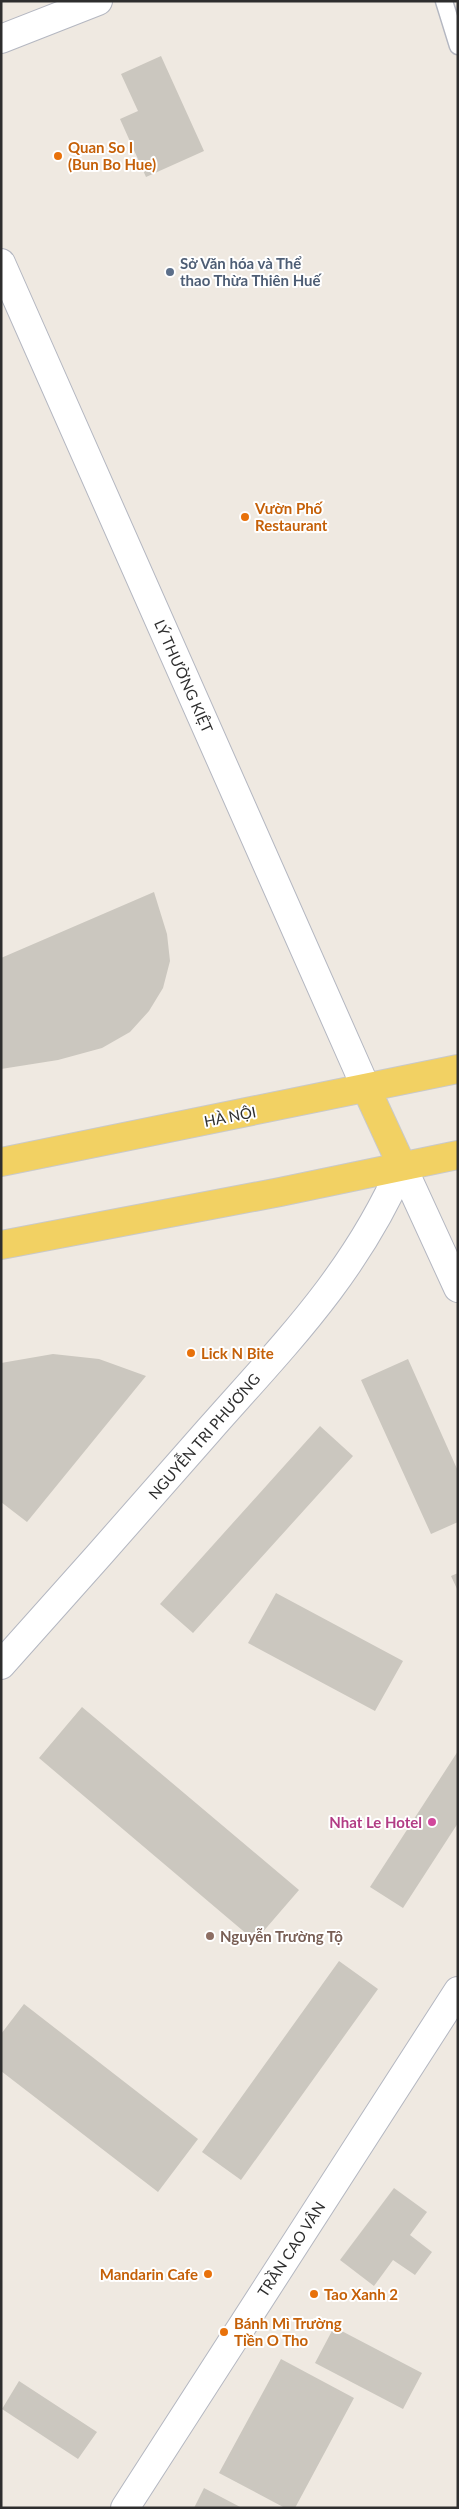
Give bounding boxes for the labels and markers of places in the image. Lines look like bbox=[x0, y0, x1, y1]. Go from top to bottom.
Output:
place label: Quan So I (Bun Bo Hue) bbox=[68, 138, 156, 173]
marker: Quan So I (Bun Bo Hue) bbox=[52, 150, 64, 162]
place label: Sở Văn hóa và Thể thao Thừa Thiên Huế bbox=[180, 254, 323, 289]
marker: Sở Văn hóa và Thể thao Thừa Thiên Huế bbox=[164, 266, 176, 278]
place label: Vườn Phố Restaurant bbox=[254, 499, 328, 534]
marker: Vườn Phố Restaurant bbox=[239, 511, 251, 523]
place label: Lick N Bite bbox=[201, 1344, 274, 1362]
marker: Lick N Bite bbox=[185, 1347, 197, 1359]
place label: Nhat Le Hotel bbox=[329, 1813, 422, 1831]
marker: Nhat Le Hotel bbox=[426, 1816, 438, 1828]
place label: Nguyễn Trường Tộ bbox=[220, 1927, 343, 1945]
marker: Nguyễn Trường Tộ bbox=[204, 1930, 216, 1942]
place label: Mandarin Cafe bbox=[100, 2265, 198, 2283]
marker: Mandarin Cafe bbox=[202, 2268, 214, 2280]
place label: Tao Xanh 2 bbox=[324, 2285, 398, 2303]
marker: Tao Xanh 2 bbox=[308, 2288, 320, 2300]
place label: Bánh Mì Trường Tiền O Tho bbox=[234, 2314, 342, 2349]
marker: Bánh Mì Trường Tiền O Tho bbox=[218, 2326, 230, 2338]

